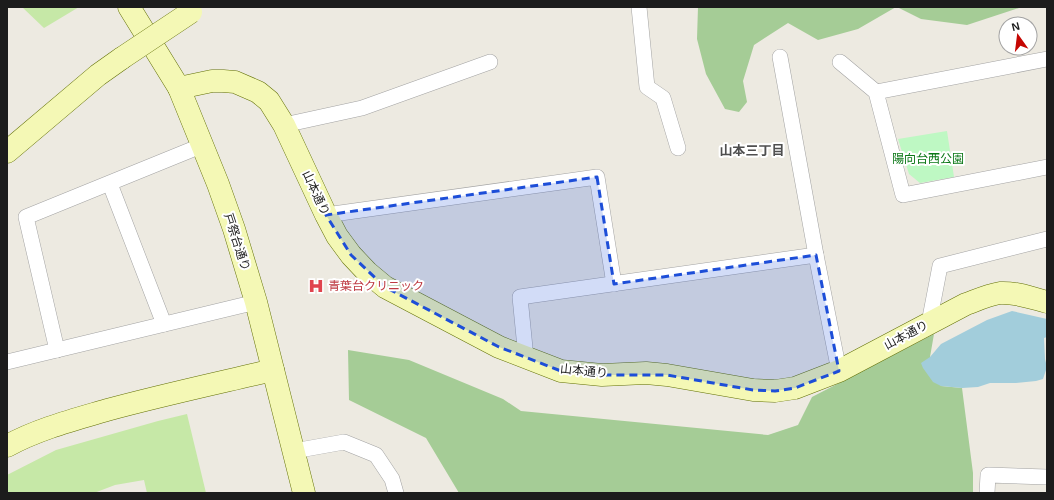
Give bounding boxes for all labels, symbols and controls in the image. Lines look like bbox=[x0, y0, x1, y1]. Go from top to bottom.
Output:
north arrow bbox=[998, 16, 1038, 56]
text: N bbox=[1010, 20, 1021, 33]
district label: 山本三丁目 bbox=[719, 143, 785, 158]
park label: 陽向台西公園 bbox=[892, 152, 964, 166]
street label: 山本通り bbox=[300, 168, 332, 218]
street label: 戸祭台通り bbox=[221, 211, 253, 273]
hospital icon: 青葉台クリニック bbox=[307, 277, 325, 295]
place label: 青葉台クリニック bbox=[328, 279, 424, 293]
street label: 山本通り bbox=[882, 318, 930, 352]
street label: 山本通り bbox=[559, 362, 609, 380]

